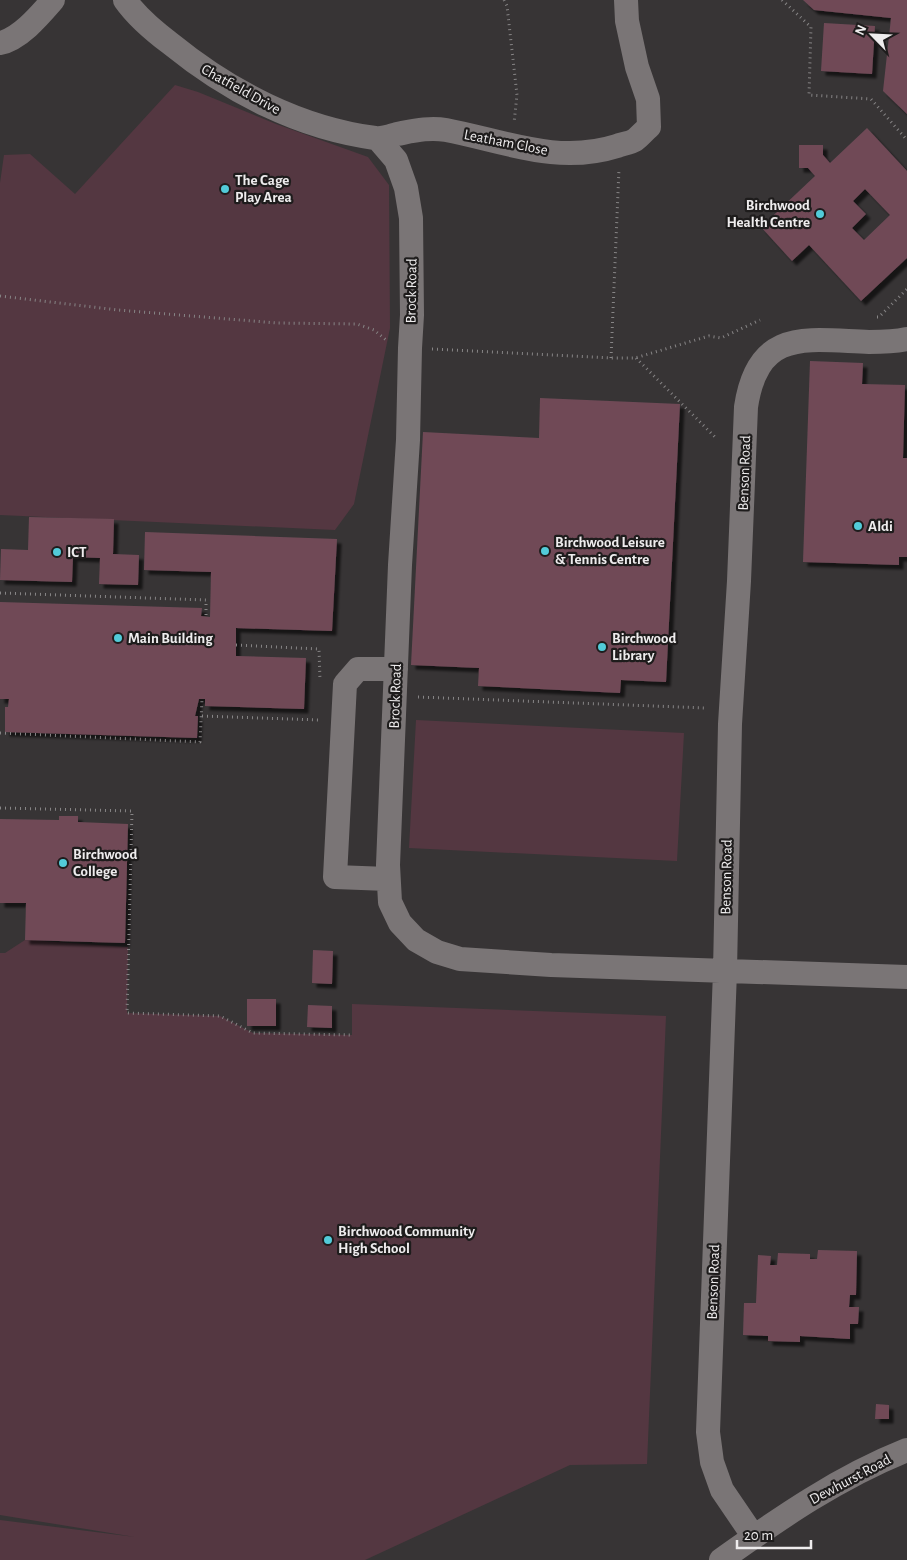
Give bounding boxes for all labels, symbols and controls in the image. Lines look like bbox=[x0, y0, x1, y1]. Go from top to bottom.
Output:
north arrow bbox=[847, 10, 897, 60]
text: N bbox=[853, 23, 869, 37]
street label: Chatfield Drive bbox=[199, 62, 283, 117]
street label: Leatham Close bbox=[463, 127, 549, 158]
place label: The Cage Play Area bbox=[235, 173, 292, 205]
marker: The Cage Play Area bbox=[219, 183, 231, 195]
place label: Birchwood Health Centre bbox=[726, 198, 810, 230]
marker: Birchwood Health Centre bbox=[814, 208, 826, 220]
street label: Brock Road bbox=[403, 258, 420, 324]
street label: Benson Road bbox=[736, 435, 753, 511]
place label: Aldi bbox=[868, 519, 893, 534]
marker: Aldi bbox=[852, 520, 864, 532]
place label: Birchwood Leisure & Tennis Centre bbox=[555, 535, 665, 567]
place label: ICT bbox=[67, 545, 87, 560]
marker: Birchwood Leisure & Tennis Centre bbox=[539, 545, 551, 557]
marker: ICT bbox=[51, 546, 63, 558]
place label: Main Building bbox=[128, 631, 213, 646]
place label: Birchwood Library bbox=[612, 631, 676, 663]
marker: Main Building bbox=[112, 632, 124, 644]
marker: Birchwood Library bbox=[596, 641, 608, 653]
street label: Brock Road bbox=[387, 663, 404, 729]
street label: Benson Road bbox=[718, 839, 735, 915]
place label: Birchwood College bbox=[73, 847, 137, 879]
marker: Birchwood College bbox=[57, 857, 69, 869]
place label: Birchwood Community High School bbox=[338, 1224, 475, 1256]
marker: Birchwood Community High School bbox=[322, 1234, 334, 1246]
street label: Benson Road bbox=[705, 1244, 722, 1320]
street label: Dewhurst Road bbox=[807, 1452, 893, 1507]
scale bar bbox=[737, 1518, 811, 1550]
text: 20 m bbox=[744, 1528, 773, 1543]

